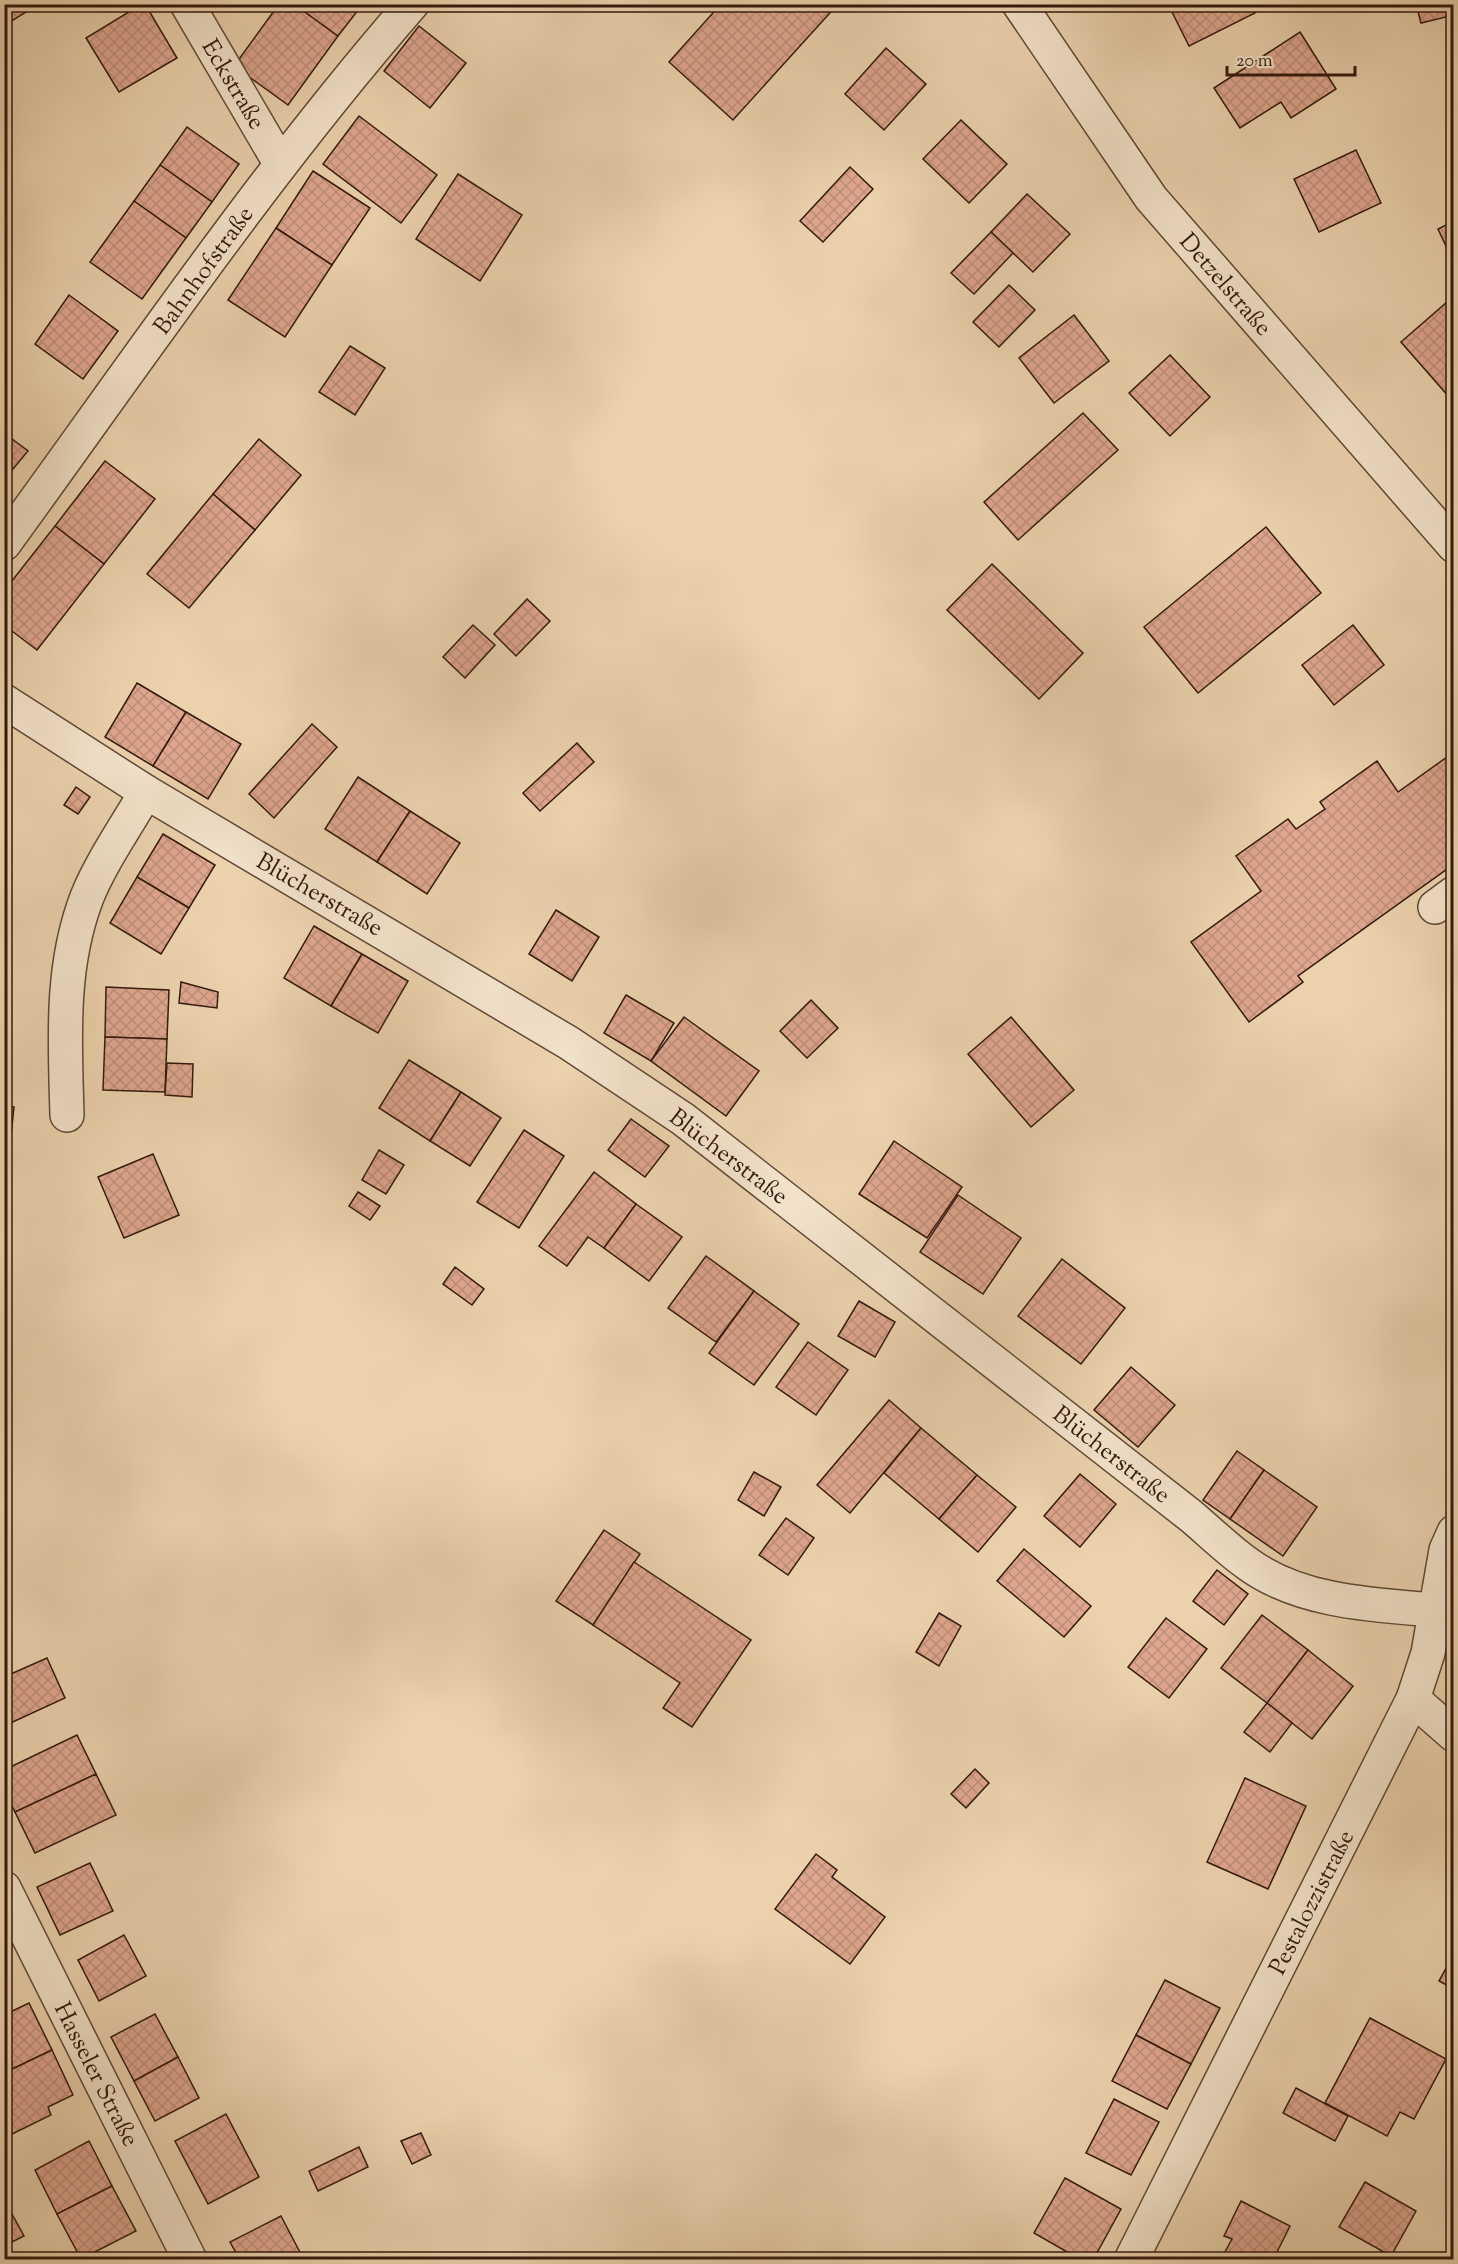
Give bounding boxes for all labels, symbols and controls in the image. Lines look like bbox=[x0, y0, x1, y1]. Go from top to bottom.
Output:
street label: Eckstraße bbox=[192, 33, 273, 137]
scale bar bbox=[1227, 39, 1354, 77]
text: 20 m bbox=[1236, 49, 1273, 75]
street label: Bahnhofstraße bbox=[146, 200, 263, 342]
street label: Detzelstraße bbox=[1170, 226, 1279, 344]
street label: Blücherstraße bbox=[249, 846, 389, 946]
street label: Blücherstraße bbox=[661, 1101, 795, 1214]
street label: Blücherstraße bbox=[1045, 1399, 1177, 1513]
street label: Pestalozzistraße bbox=[1262, 1825, 1364, 1981]
street label: Hasseler Straße bbox=[44, 1997, 146, 2153]

